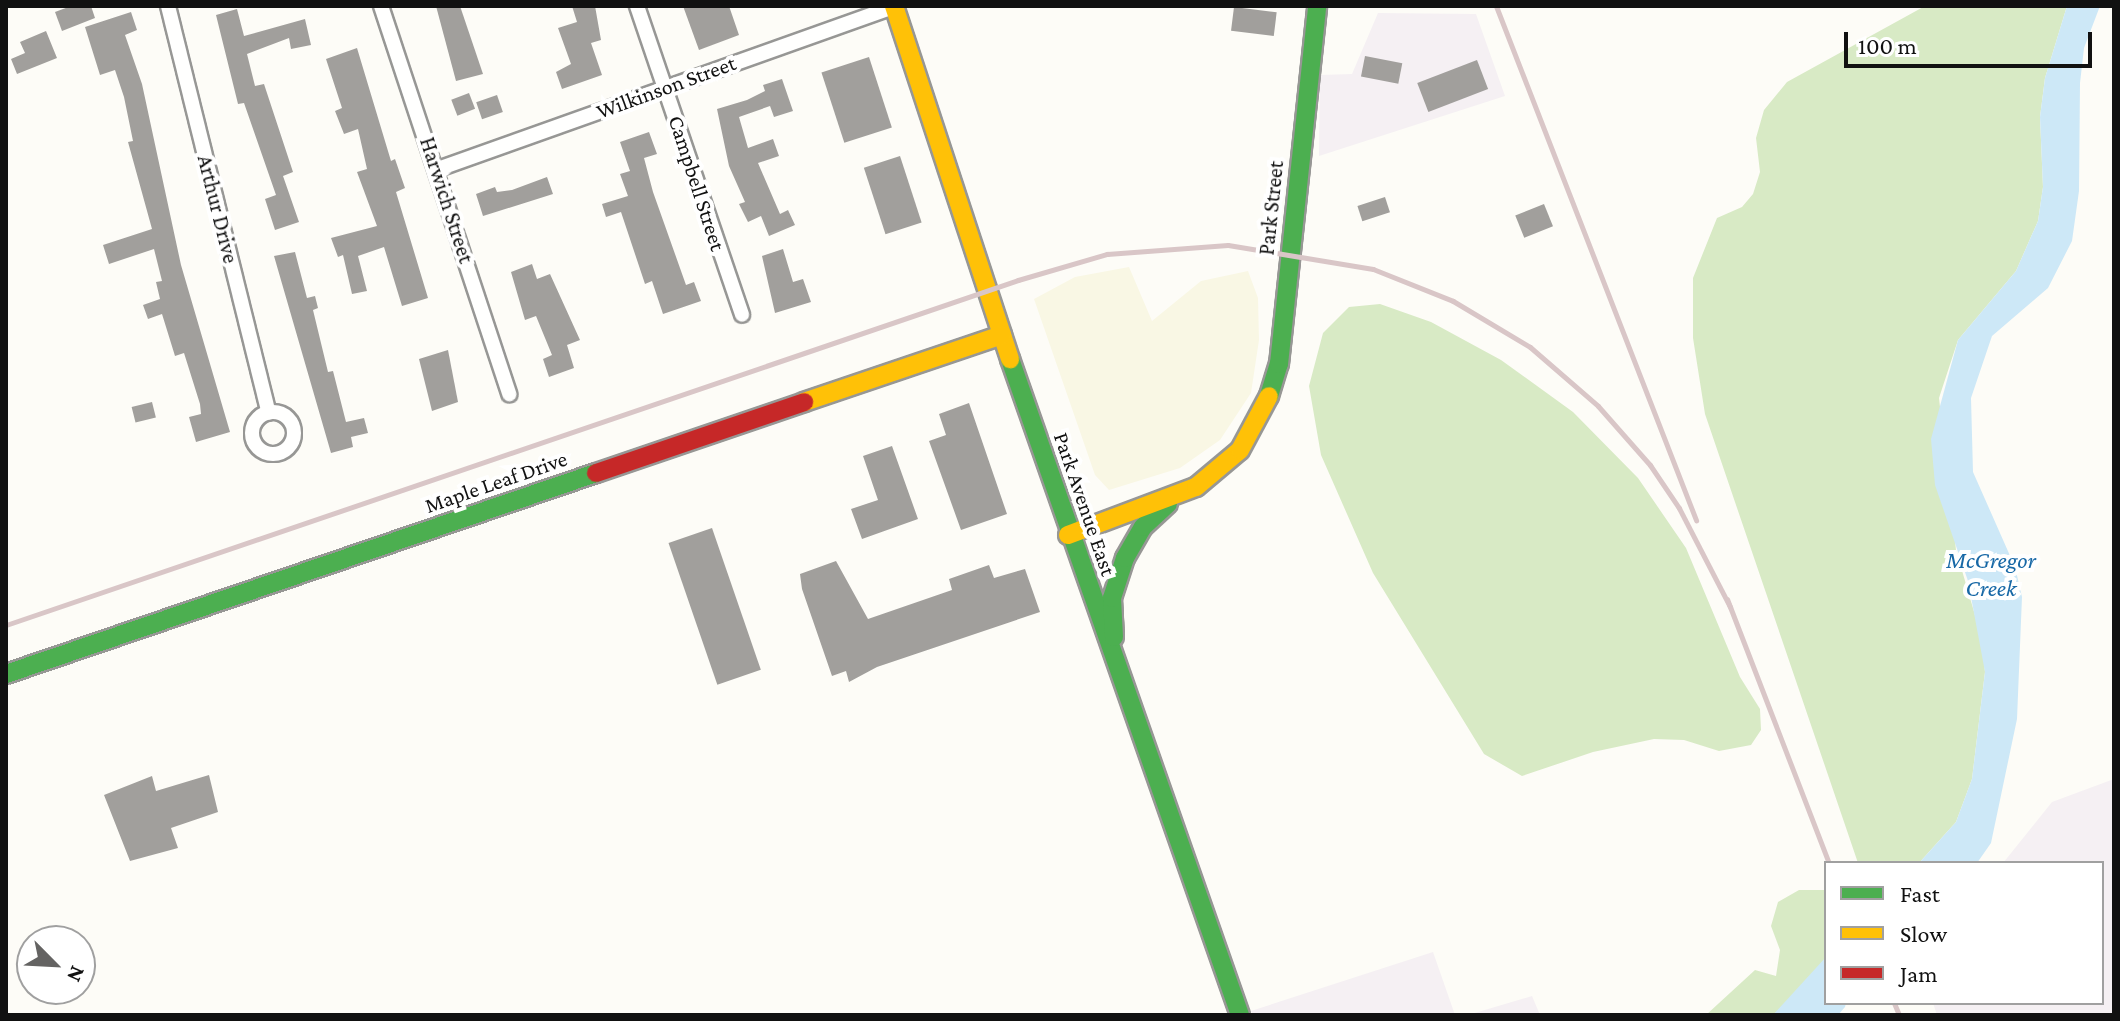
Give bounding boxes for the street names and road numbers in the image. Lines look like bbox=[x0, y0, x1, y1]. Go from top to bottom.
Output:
street label: Wilkinson Street bbox=[593, 50, 739, 124]
street label: Campbell Street bbox=[663, 112, 731, 254]
street label: Harwich Street bbox=[414, 134, 480, 266]
street label: Arthur Drive bbox=[192, 152, 244, 266]
street label: Park Street bbox=[1253, 160, 1289, 256]
street label: Park Avenue East bbox=[1048, 429, 1122, 579]
street label: Maple Leaf Drive bbox=[421, 445, 571, 519]

